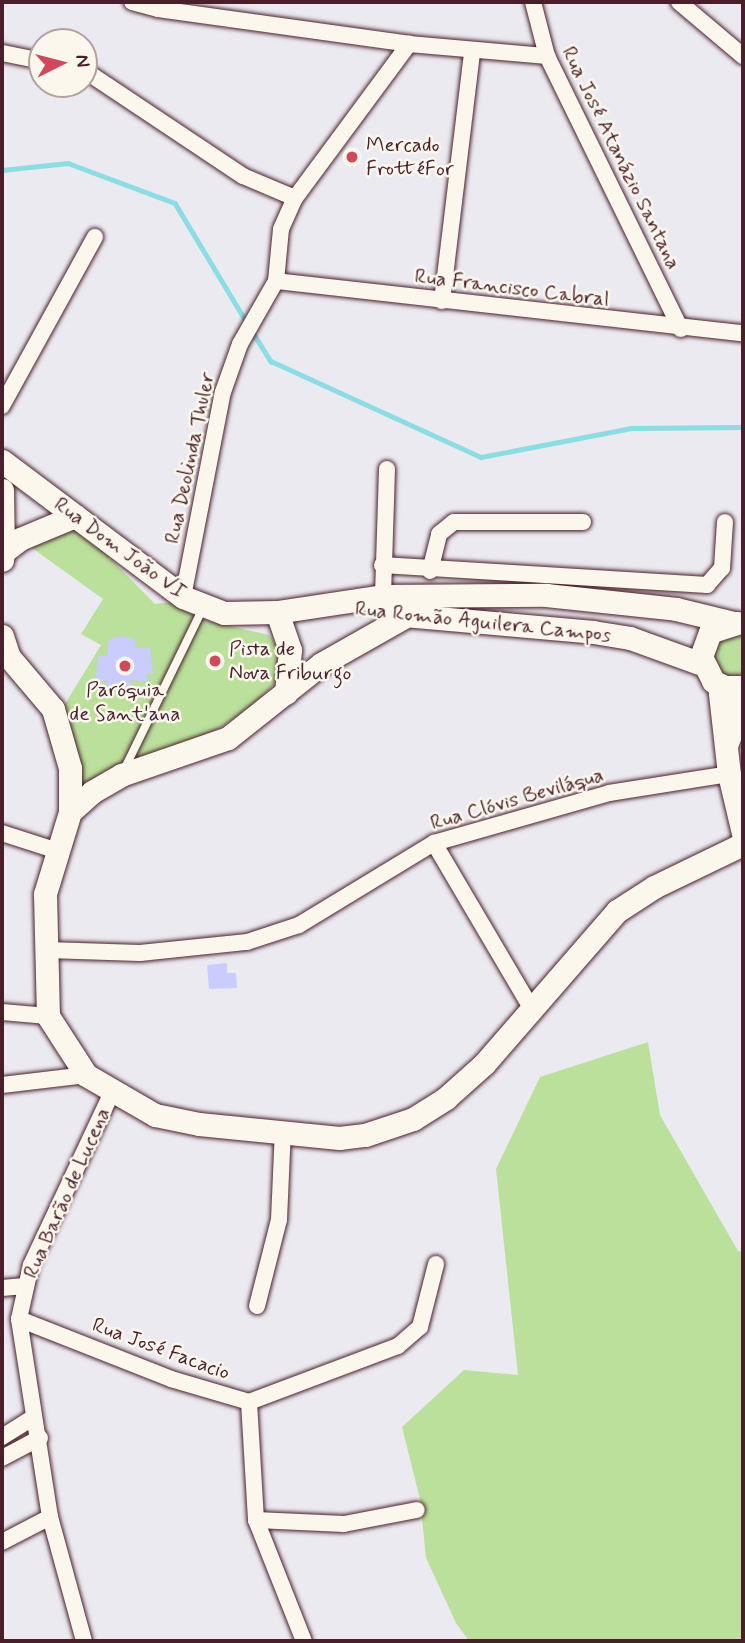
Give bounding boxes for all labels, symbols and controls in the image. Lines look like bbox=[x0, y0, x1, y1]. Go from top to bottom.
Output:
north arrow bbox=[28, 28, 98, 98]
street label: Rua José Atanázio Santana bbox=[556, 42, 686, 274]
text: N bbox=[69, 53, 95, 69]
place label: Mercado FrottéFor bbox=[366, 132, 454, 182]
marker: Mercado FrottéFor bbox=[344, 149, 360, 165]
street label: Rua Francisco Cabral bbox=[415, 264, 609, 312]
street label: Rua Deolinda Thuler bbox=[160, 370, 220, 546]
street label: Rua Dom João VI bbox=[49, 492, 191, 604]
street label: Rua Romão Aguilera Campos bbox=[356, 596, 610, 648]
place label: Pista de Nova Friburgo bbox=[229, 636, 346, 686]
marker: Pista de Nova Friburgo bbox=[207, 653, 223, 669]
marker: Paróquia de Sant'ana bbox=[117, 658, 133, 674]
place label: Paróquia de Sant'ana bbox=[72, 677, 178, 727]
street label: Rua Clóvis Beviláqua bbox=[427, 762, 607, 836]
street label: Rua Barão de Lucena bbox=[17, 1101, 117, 1285]
street label: Rua José Facacio bbox=[88, 1312, 234, 1386]

